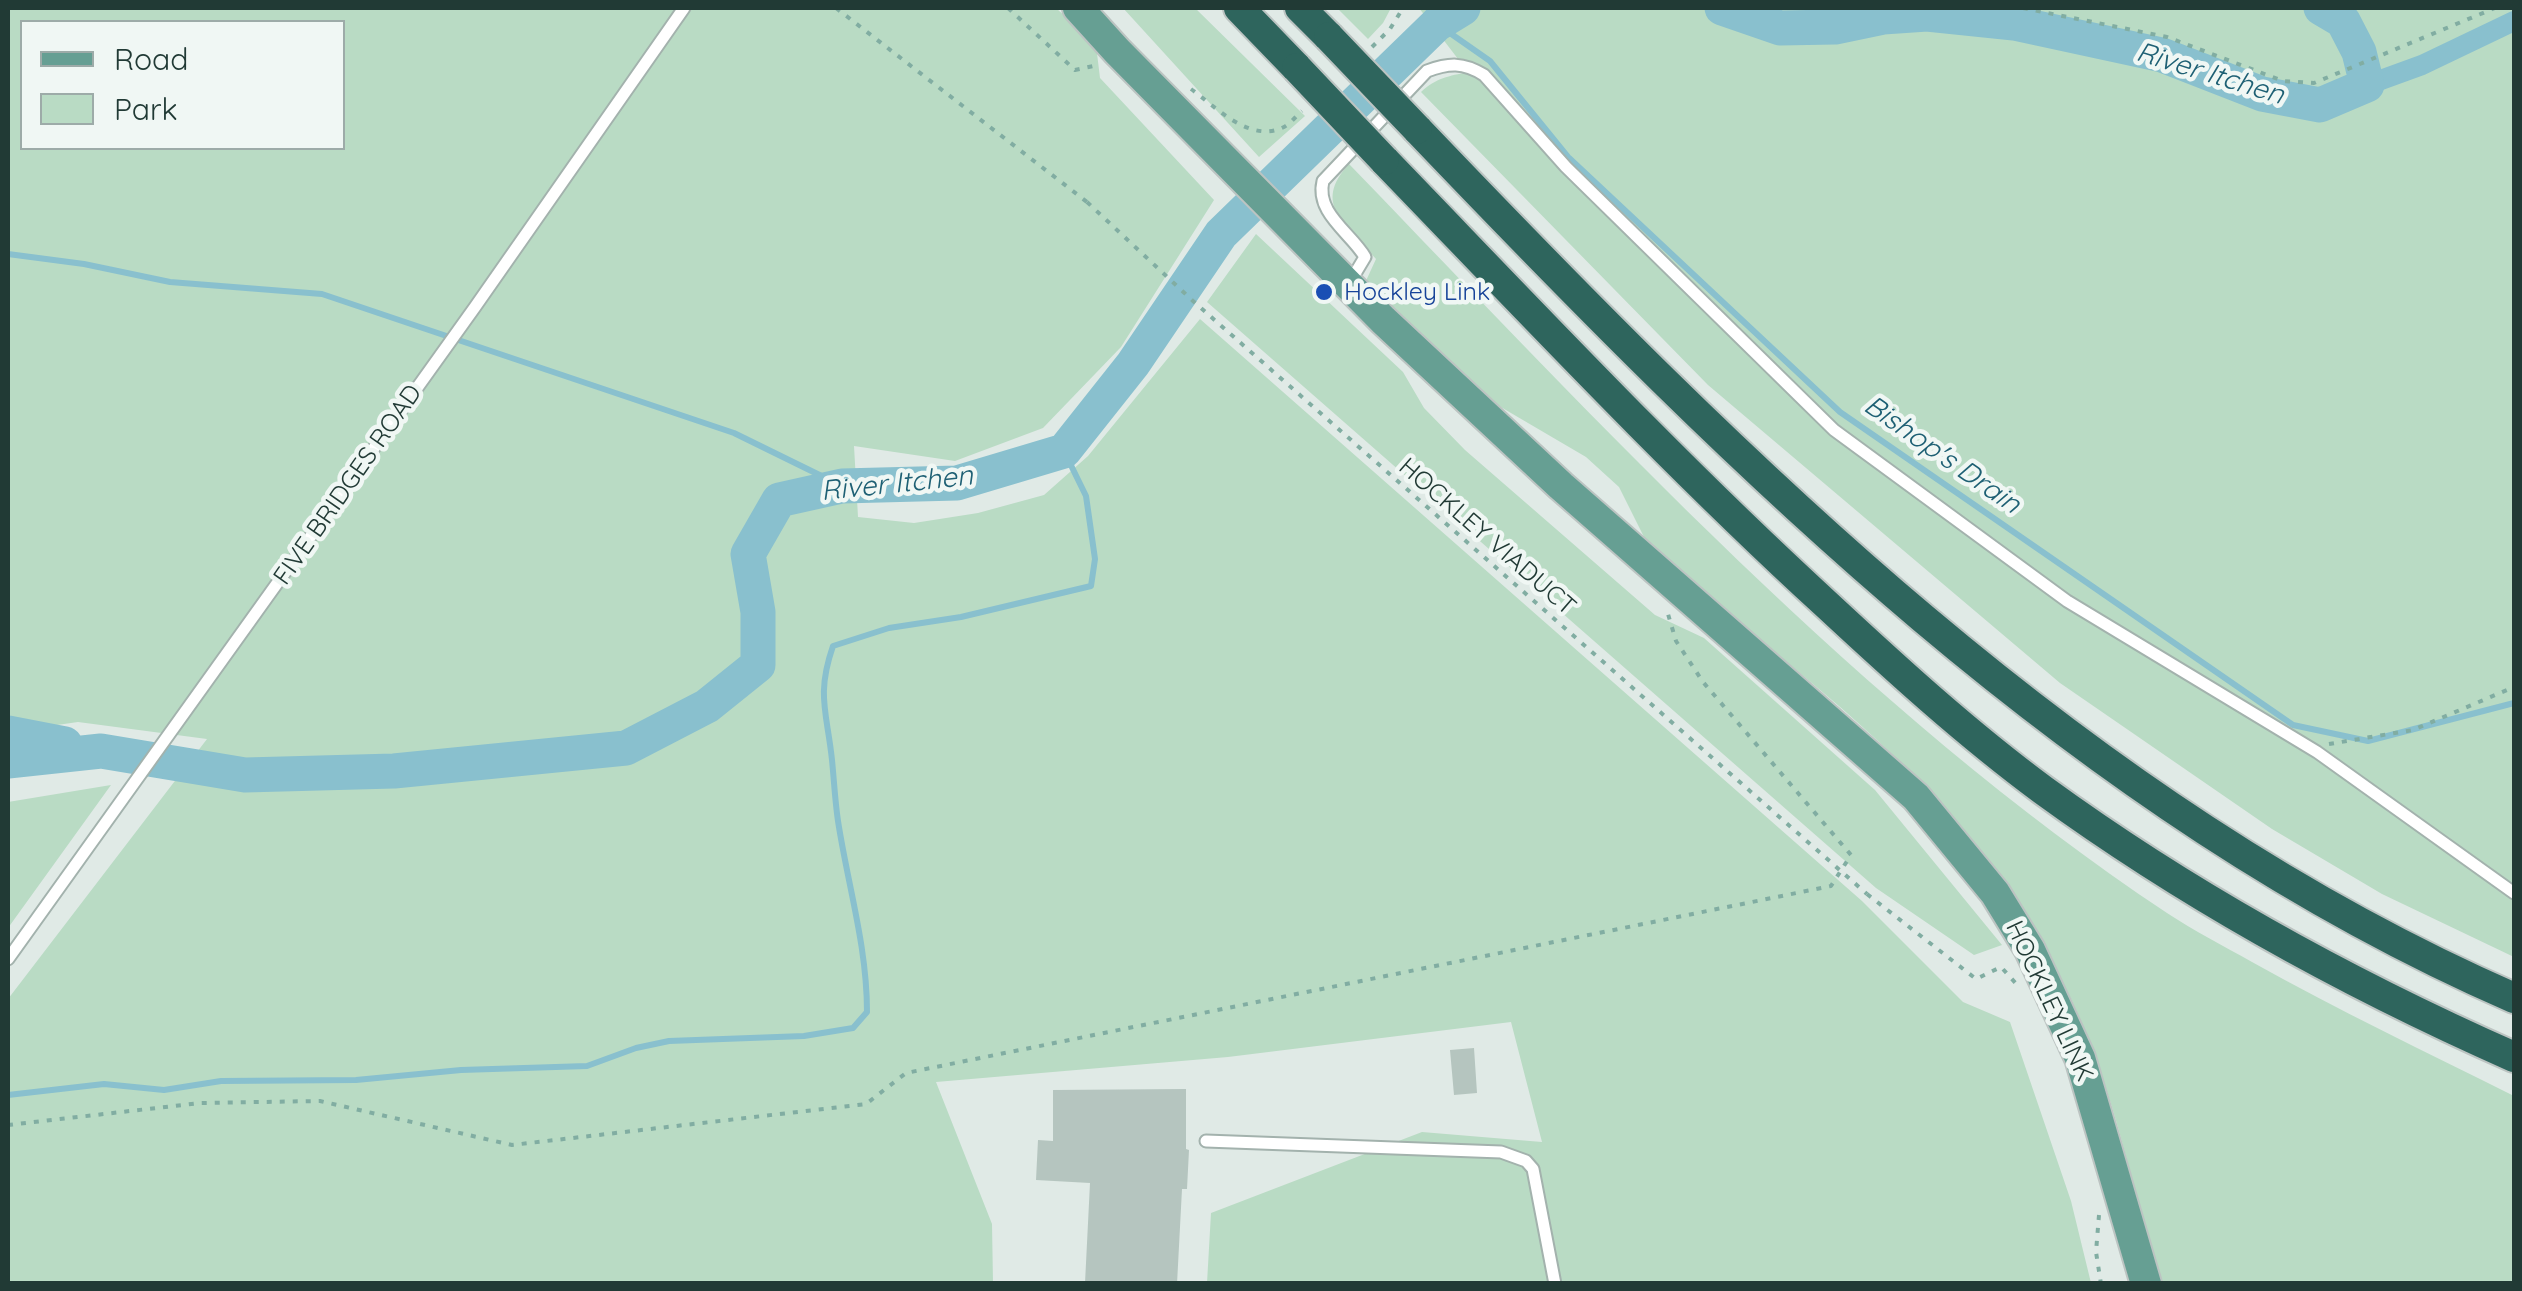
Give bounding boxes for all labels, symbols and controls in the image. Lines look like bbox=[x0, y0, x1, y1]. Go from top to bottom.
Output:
legend bbox=[20, 20, 345, 150]
water label: River Itchen bbox=[2132, 36, 2288, 112]
text: Road bbox=[114, 40, 188, 78]
text: Park bbox=[114, 90, 178, 128]
place label: Hockley Link bbox=[1344, 277, 1490, 307]
marker: Hockley Link bbox=[1313, 281, 1335, 303]
street label: FIVE BRIDGES ROAD bbox=[268, 379, 428, 591]
water label: Bishop's Drain bbox=[1857, 389, 2027, 521]
street label: HOCKLEY VIADUCT bbox=[1392, 452, 1582, 622]
water label: River Itchen bbox=[819, 459, 975, 509]
street label: HOCKLEY LINK bbox=[1999, 916, 2099, 1086]

